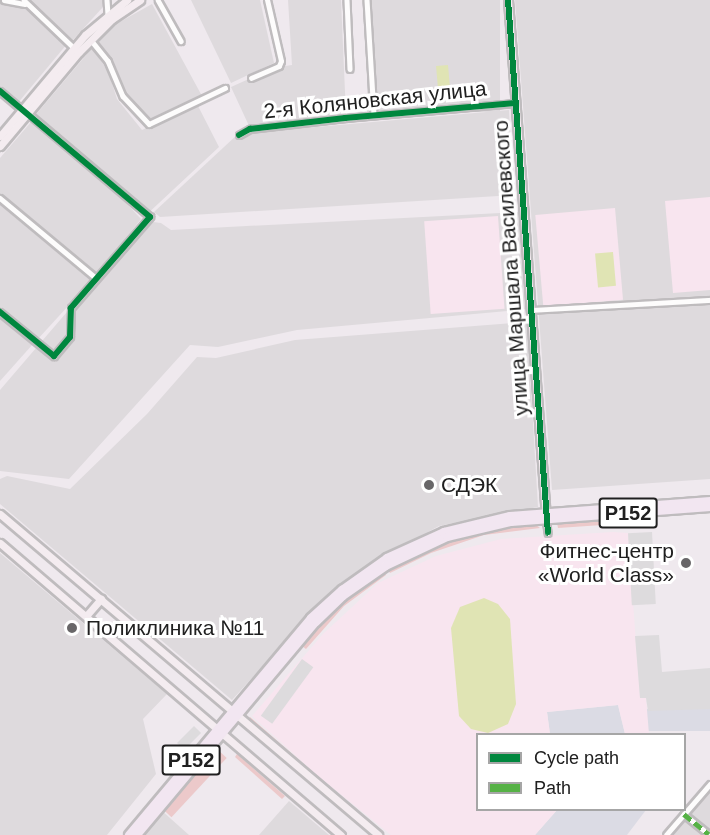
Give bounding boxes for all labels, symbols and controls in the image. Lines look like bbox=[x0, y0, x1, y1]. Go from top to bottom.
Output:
street label: 2-я Коляновская улица bbox=[262, 76, 488, 124]
street label: улица Маршала Василевского bbox=[488, 119, 534, 417]
place label: СДЭК bbox=[441, 472, 497, 498]
marker: СДЭК bbox=[422, 478, 436, 492]
road number: Р152 bbox=[598, 496, 658, 530]
place label: Фитнес-центр «World Class» bbox=[538, 538, 674, 588]
marker: Фитнес-центр «World Class» bbox=[679, 556, 693, 570]
place label: Поликлиника №11 bbox=[86, 615, 265, 641]
marker: Поликлиника №11 bbox=[63, 619, 81, 637]
legend bbox=[476, 733, 686, 811]
road number: Р152 bbox=[161, 743, 221, 777]
text: Cycle path bbox=[534, 748, 619, 768]
text: Path bbox=[534, 778, 571, 798]

